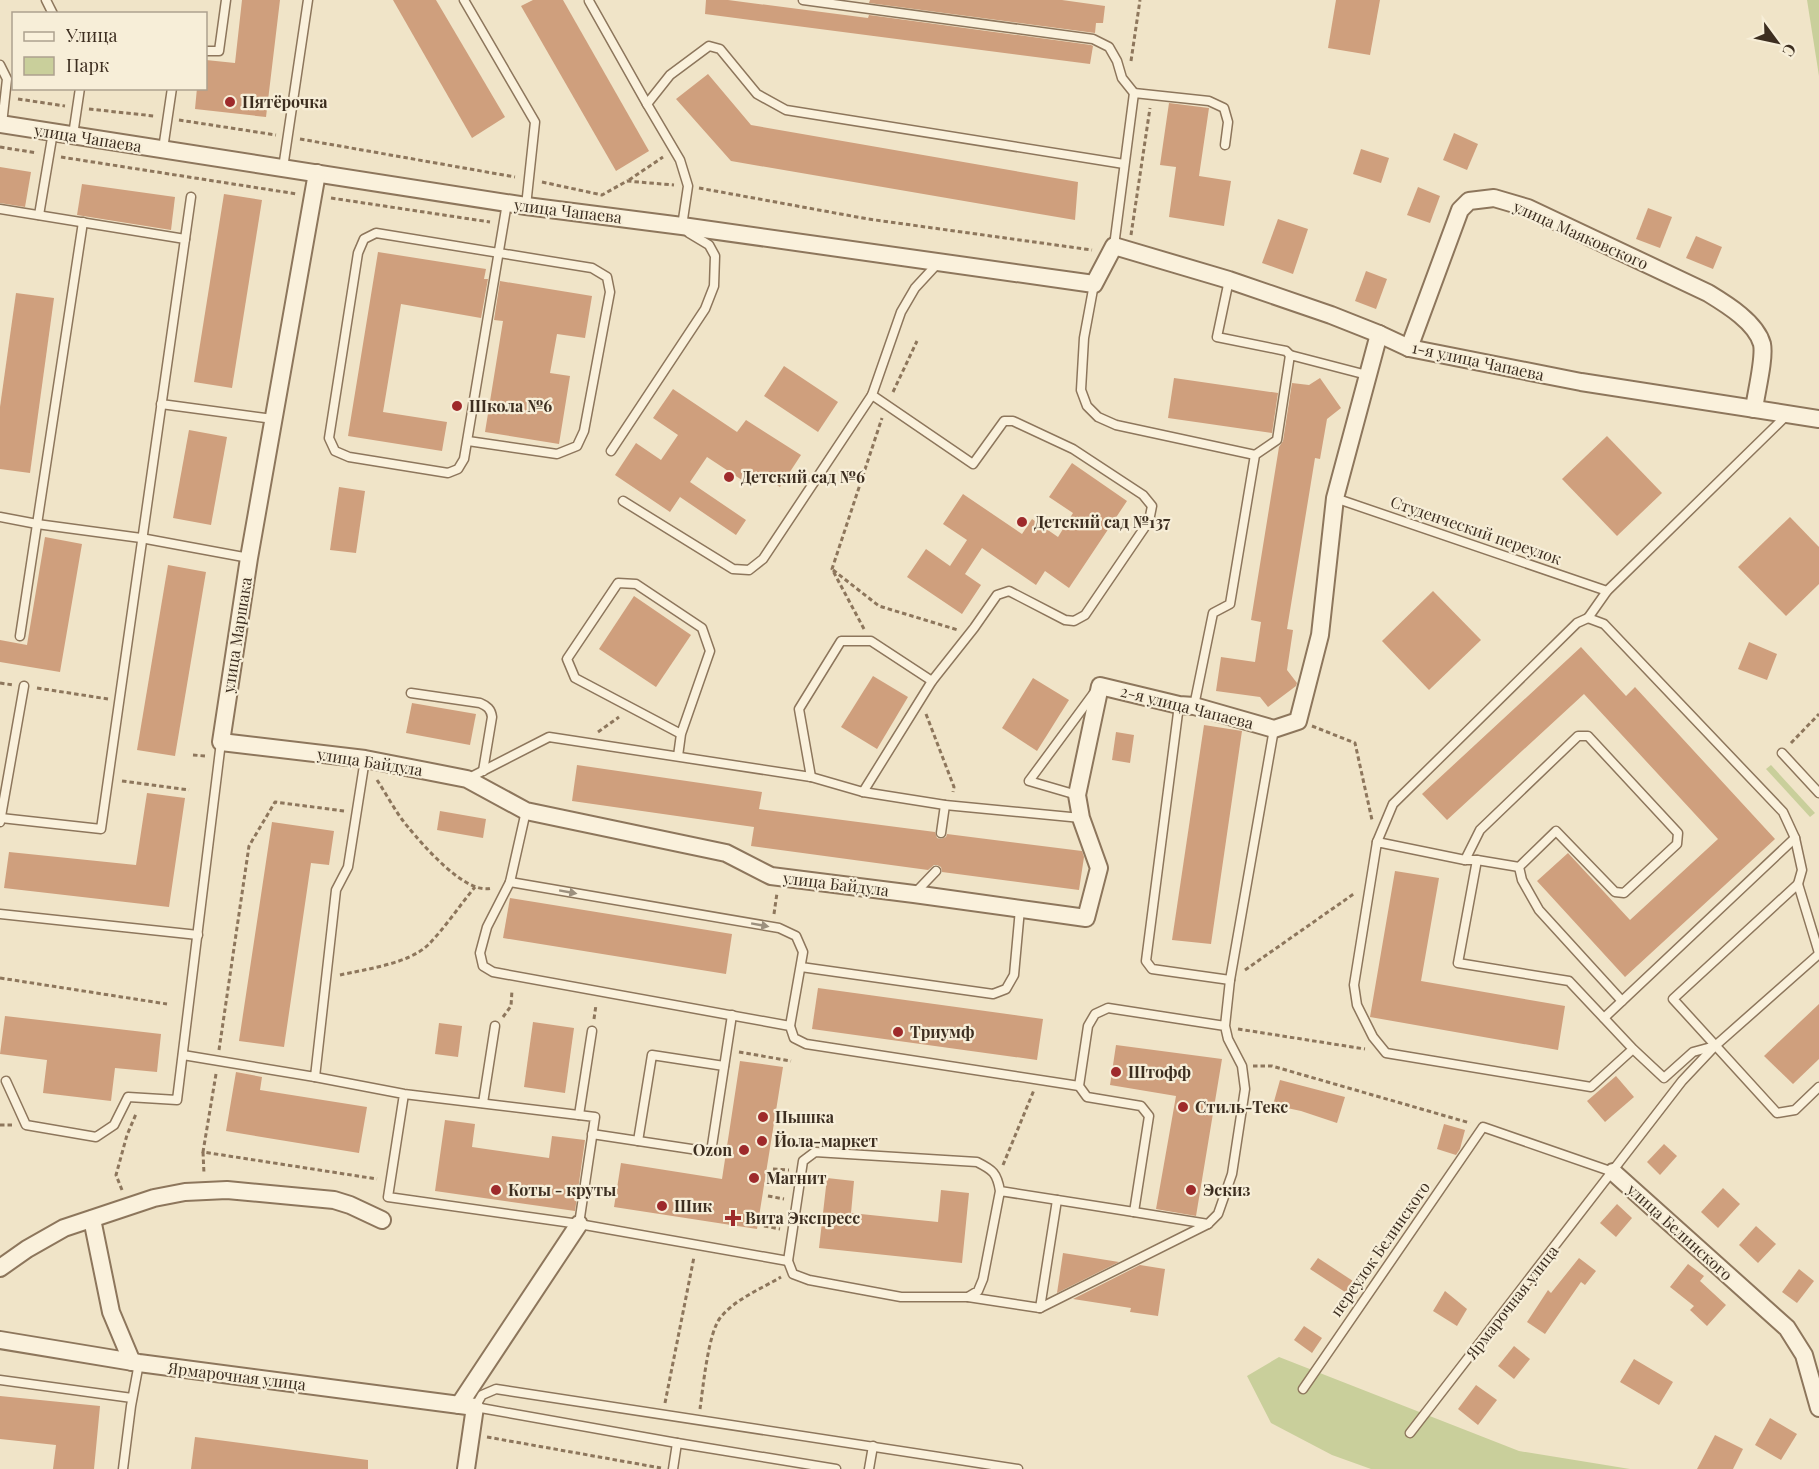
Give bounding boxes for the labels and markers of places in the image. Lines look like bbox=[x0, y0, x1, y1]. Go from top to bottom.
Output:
place label: Пятёрочка bbox=[242, 91, 328, 112]
marker: Пятёрочка bbox=[223, 95, 237, 109]
place label: Школа №6 bbox=[469, 395, 552, 416]
marker: Школа №6 bbox=[450, 399, 464, 413]
place label: Детский сад №6 bbox=[741, 466, 865, 487]
marker: Детский сад №6 bbox=[722, 470, 736, 484]
place label: Детский сад №137 bbox=[1034, 511, 1171, 532]
marker: Детский сад №137 bbox=[1015, 515, 1029, 529]
place label: Триумф bbox=[910, 1021, 974, 1042]
marker: Триумф bbox=[891, 1025, 905, 1039]
place label: Штофф bbox=[1128, 1061, 1191, 1082]
marker: Штофф bbox=[1109, 1065, 1123, 1079]
place label: Стиль-Текс bbox=[1195, 1096, 1288, 1117]
marker: Стиль-Текс bbox=[1176, 1100, 1190, 1114]
place label: Пышка bbox=[775, 1106, 835, 1127]
marker: Пышка bbox=[756, 1110, 770, 1124]
place label: Йола-маркет bbox=[774, 1130, 878, 1151]
marker: Йола-маркет bbox=[755, 1134, 769, 1148]
place label: Ozon bbox=[693, 1139, 732, 1160]
marker: Ozon bbox=[737, 1143, 751, 1157]
place label: Магнит bbox=[766, 1167, 827, 1188]
marker: Магнит bbox=[747, 1171, 761, 1185]
place label: Коты - круты bbox=[508, 1179, 616, 1200]
place label: Эскиз bbox=[1203, 1179, 1251, 1200]
marker: Коты - круты bbox=[489, 1183, 503, 1197]
marker: Эскиз bbox=[1184, 1183, 1198, 1197]
place label: Шик bbox=[674, 1195, 712, 1216]
marker: Шик bbox=[655, 1199, 669, 1213]
place label: Вита Экспресс bbox=[745, 1207, 860, 1228]
marker: Вита Экспресс bbox=[726, 1211, 740, 1225]

